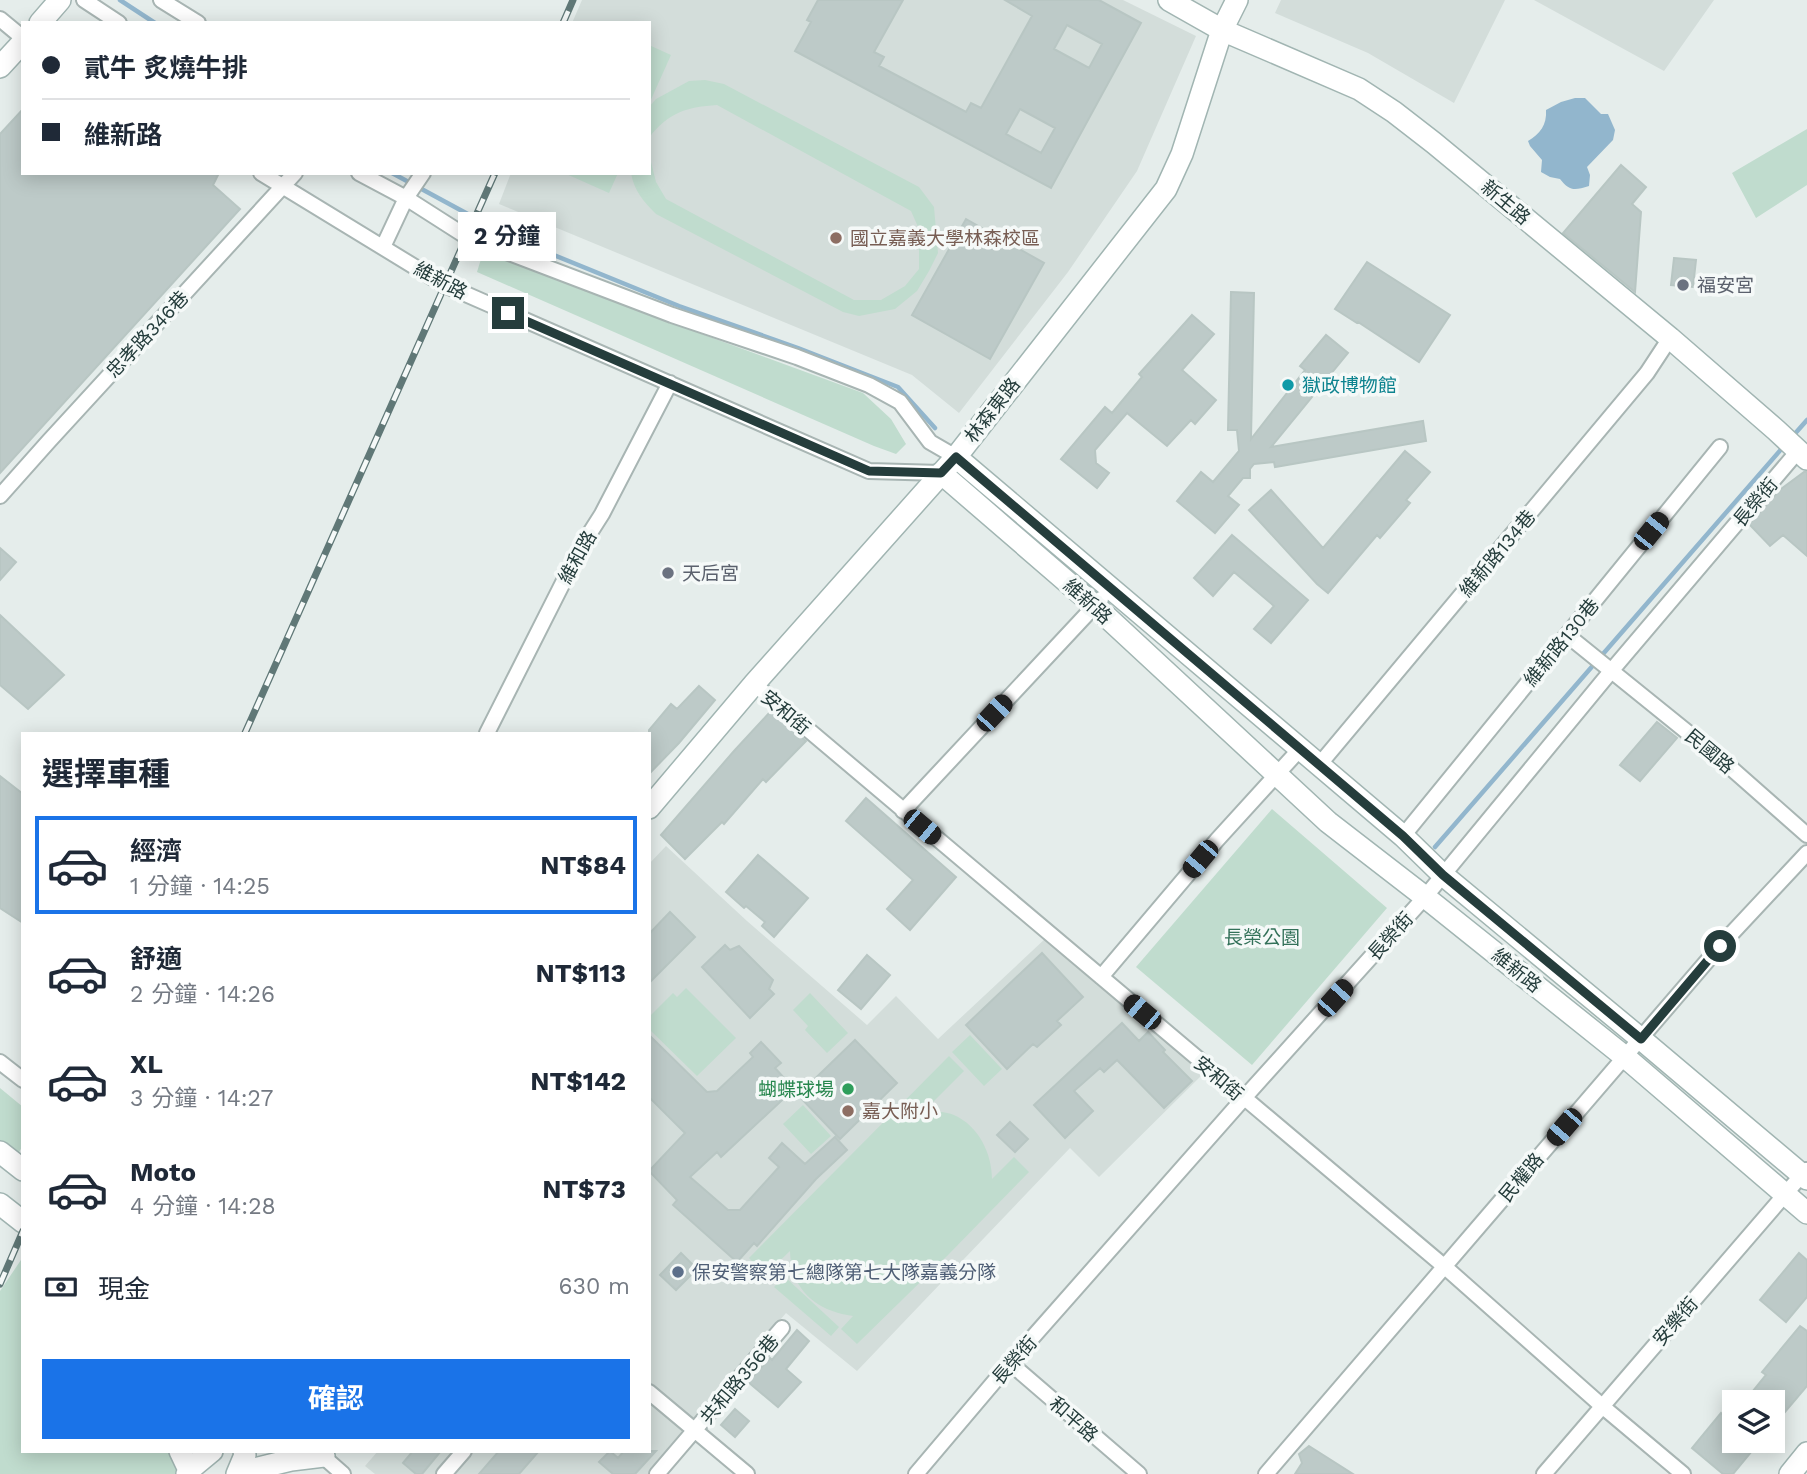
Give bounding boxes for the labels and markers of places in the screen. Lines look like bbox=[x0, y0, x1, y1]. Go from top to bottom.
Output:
place label: 國立嘉義大學林森校區 bbox=[850, 227, 1040, 250]
marker: 國立嘉義大學林森校區 bbox=[828, 230, 844, 246]
place label: 福安宮 bbox=[1697, 274, 1754, 297]
marker: 福安宮 bbox=[1675, 277, 1691, 293]
place label: 獄政博物館 bbox=[1302, 374, 1397, 397]
marker: 獄政博物館 bbox=[1280, 377, 1296, 393]
place label: 天后宮 bbox=[682, 562, 739, 585]
marker: 天后宮 bbox=[660, 565, 676, 581]
place label: 蝴蝶球場 bbox=[758, 1078, 834, 1101]
marker: 蝴蝶球場 bbox=[840, 1081, 856, 1097]
place label: 嘉大附小 bbox=[862, 1100, 938, 1123]
marker: 嘉大附小 bbox=[840, 1103, 856, 1119]
place label: 保安警察第七總隊第七大隊嘉義分隊 bbox=[692, 1261, 996, 1284]
marker: 保安警察第七總隊第七大隊嘉義分隊 bbox=[670, 1264, 686, 1280]

